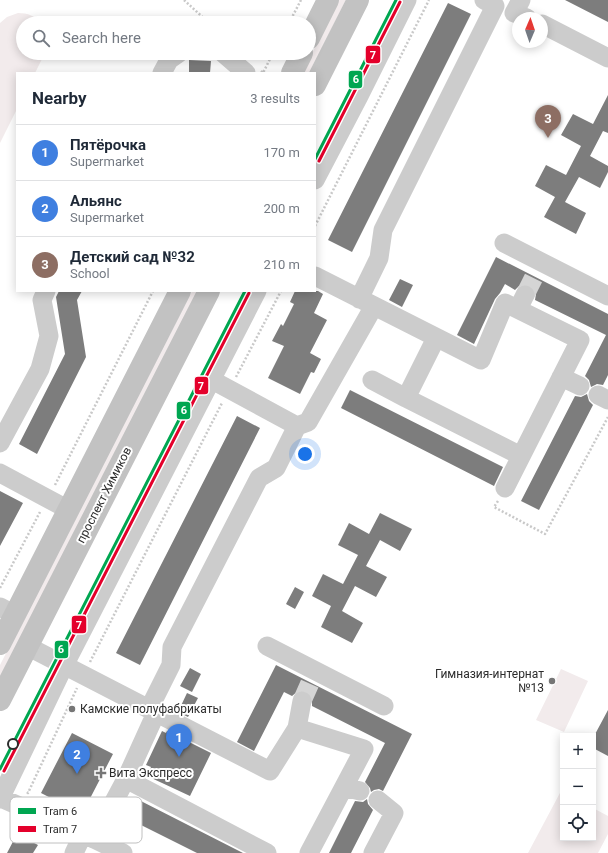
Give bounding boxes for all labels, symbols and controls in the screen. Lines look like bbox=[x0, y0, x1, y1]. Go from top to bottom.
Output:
north arrow bbox=[512, 12, 548, 48]
search box bbox=[16, 16, 316, 60]
icon: search bbox=[30, 27, 52, 49]
text: Search here bbox=[62, 29, 141, 47]
line badge: 7 bbox=[365, 45, 381, 64]
text: 7 bbox=[370, 49, 376, 62]
line badge: 6 bbox=[348, 70, 363, 89]
text: 6 bbox=[353, 73, 359, 86]
text: Nearby bbox=[32, 88, 87, 108]
text: 3 results bbox=[250, 91, 300, 106]
pin: 3 bbox=[535, 105, 561, 138]
text: Пятёрочка bbox=[70, 136, 146, 154]
text: 1 bbox=[41, 145, 49, 160]
text: 170 m bbox=[263, 145, 300, 160]
text: Supermarket bbox=[70, 154, 144, 169]
text: Альянс bbox=[70, 192, 122, 210]
text: 2 bbox=[41, 201, 49, 216]
text: 200 m bbox=[263, 201, 300, 216]
text: Supermarket bbox=[70, 210, 144, 225]
text: Детский сад №32 bbox=[70, 248, 195, 266]
text: 3 bbox=[41, 257, 49, 272]
text: 210 m bbox=[263, 257, 300, 272]
text: School bbox=[70, 266, 110, 281]
line badge: 7 bbox=[194, 376, 209, 395]
text: 7 bbox=[198, 380, 204, 393]
line badge: 6 bbox=[176, 401, 191, 420]
text: 6 bbox=[181, 404, 187, 417]
your location bbox=[295, 444, 315, 464]
street label: проспект Химиков bbox=[74, 445, 134, 545]
line badge: 7 bbox=[71, 615, 87, 634]
text: 7 bbox=[76, 619, 82, 632]
line badge: 6 bbox=[54, 640, 69, 659]
text: 6 bbox=[58, 643, 64, 656]
place label: Гимназия-интернат №13 bbox=[435, 667, 544, 695]
marker: Гимназия-интернат №13 bbox=[547, 676, 557, 686]
place label: Камские полуфабрикаты bbox=[80, 702, 222, 716]
marker: Камские полуфабрикаты bbox=[67, 704, 77, 714]
pin: 1 bbox=[166, 724, 192, 757]
map controls bbox=[560, 733, 596, 841]
button: + bbox=[560, 733, 596, 769]
unlabelled marker bbox=[7, 738, 19, 750]
pin: 2 bbox=[64, 741, 90, 774]
place label: Вита Экспресс bbox=[109, 766, 192, 780]
marker: Вита Экспресс bbox=[96, 768, 106, 778]
button: − bbox=[560, 769, 596, 805]
legend bbox=[10, 797, 142, 843]
text: Tram 6 bbox=[43, 805, 77, 818]
button: locate bbox=[560, 805, 596, 841]
text: Tram 7 bbox=[43, 823, 77, 836]

